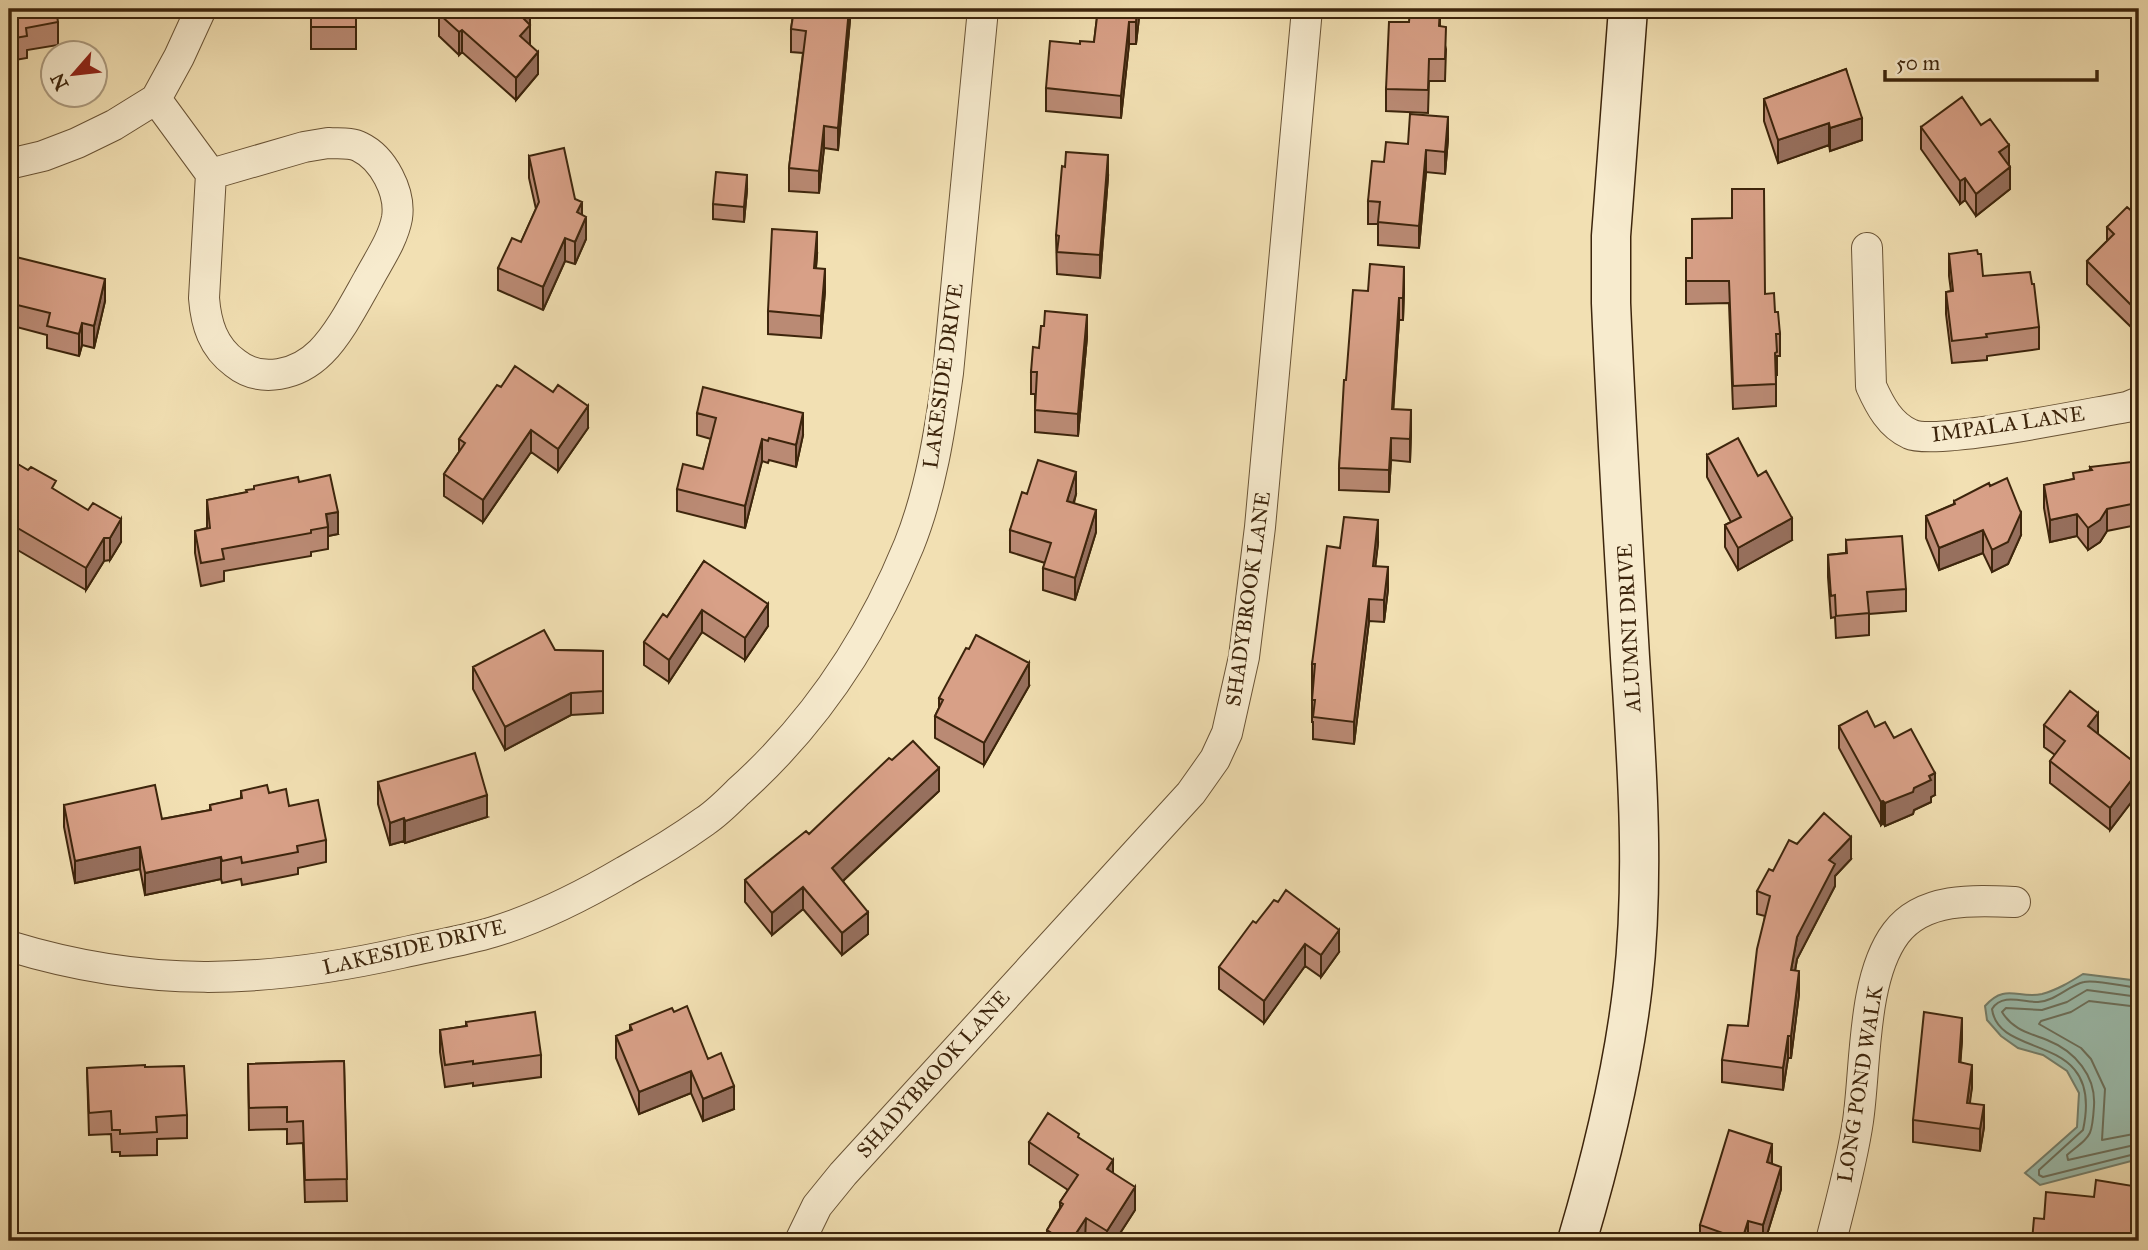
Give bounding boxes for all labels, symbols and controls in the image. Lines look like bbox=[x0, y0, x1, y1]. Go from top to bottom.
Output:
north arrow bbox=[38, 38, 108, 108]
scale bar bbox=[1885, 38, 2097, 82]
text: 50 m bbox=[1896, 50, 1941, 76]
text: N bbox=[45, 69, 73, 94]
street label: LAKESIDE DRIVE bbox=[917, 282, 969, 470]
street label: IMPALA LANE bbox=[1930, 400, 2086, 448]
street label: SHADYBROOK LANE bbox=[1220, 490, 1276, 708]
street label: ALUMNI DRIVE bbox=[1612, 543, 1646, 714]
street label: LAKESIDE DRIVE bbox=[320, 913, 508, 981]
street label: LONG POND WALK bbox=[1832, 983, 1889, 1184]
street label: SHADYBROOK LANE bbox=[851, 985, 1015, 1163]

